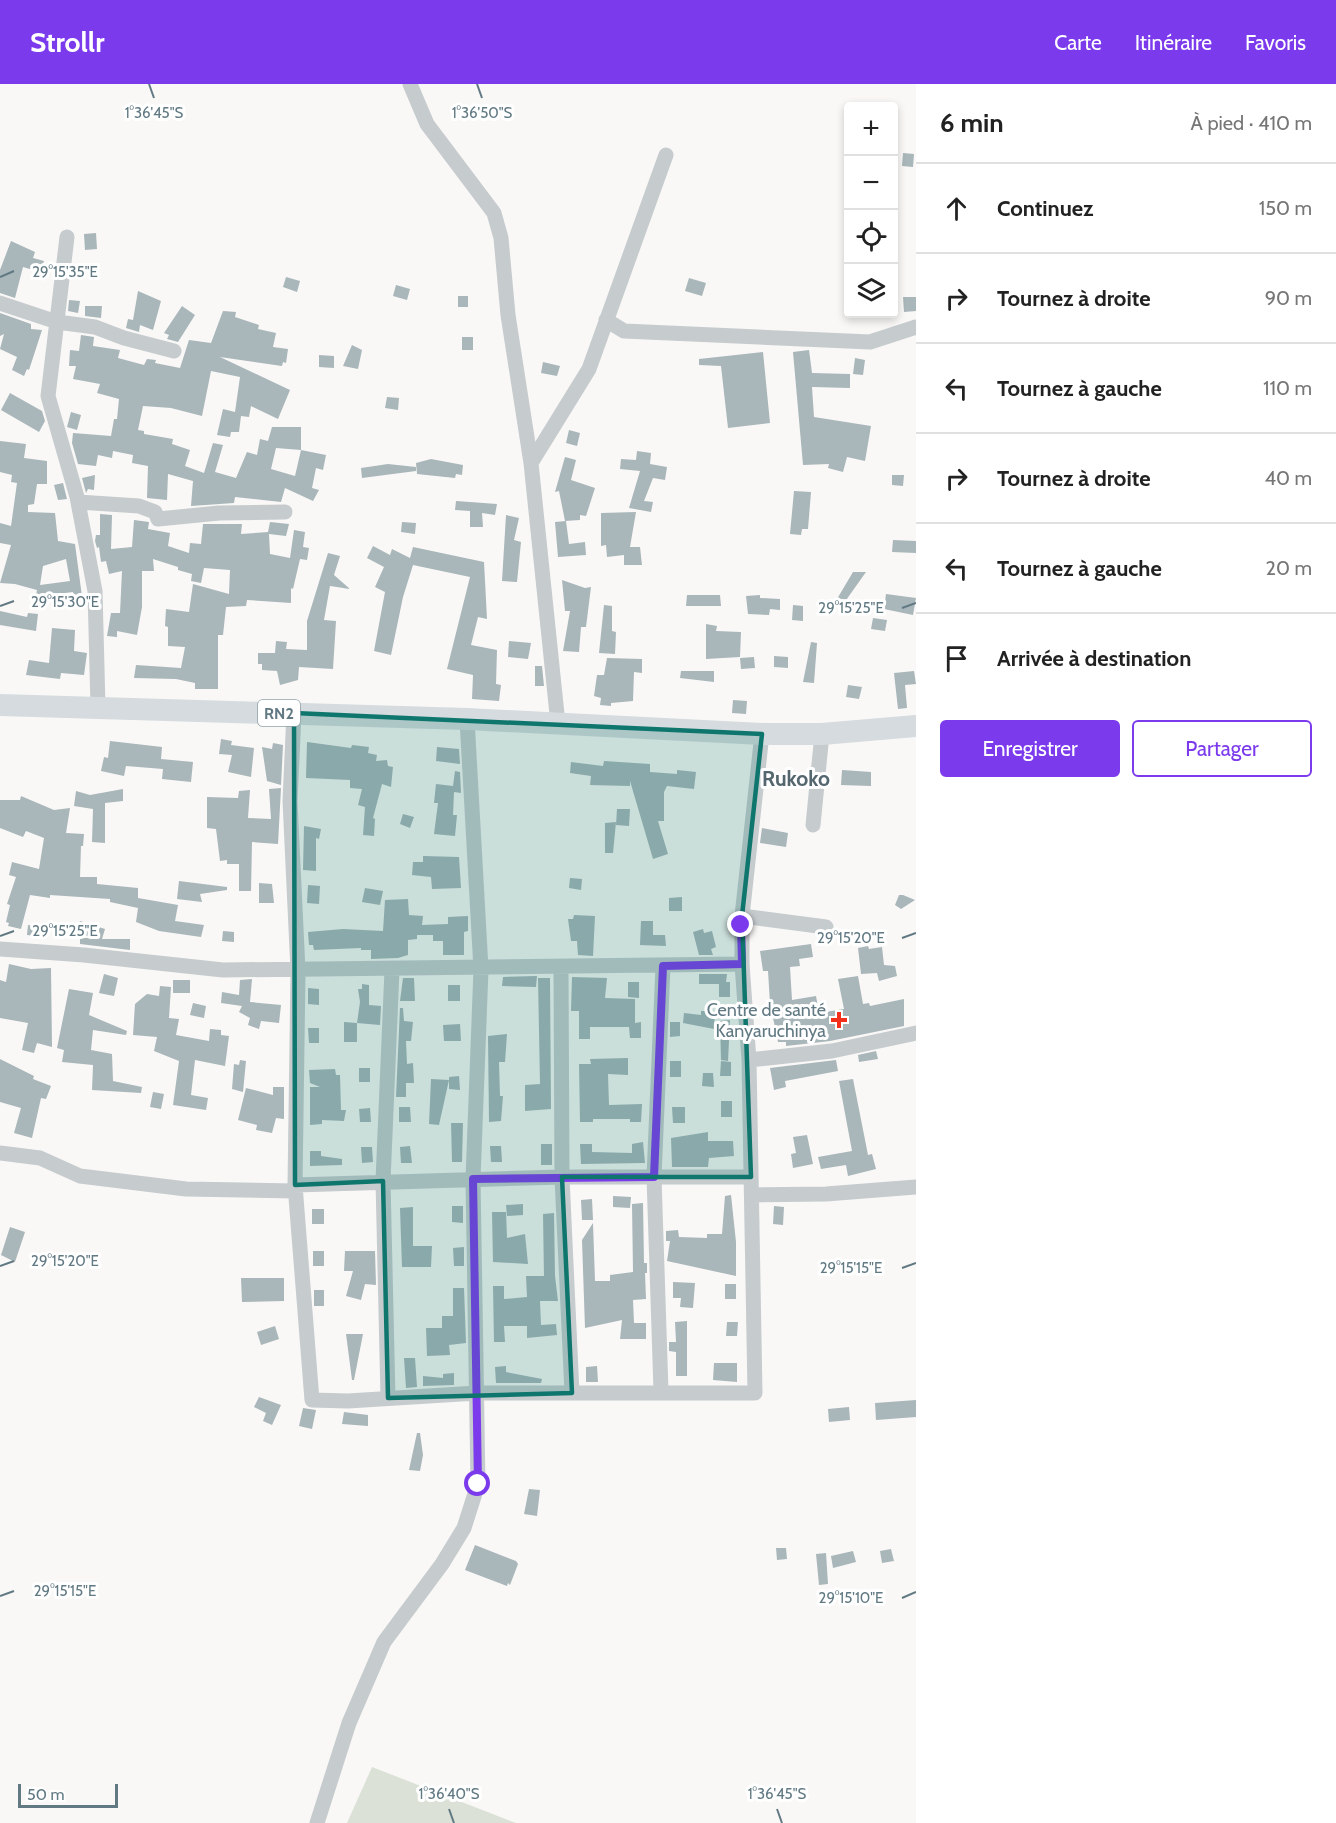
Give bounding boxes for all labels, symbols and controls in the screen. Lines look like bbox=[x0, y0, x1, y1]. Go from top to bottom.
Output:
text: Strollr bbox=[30, 25, 104, 59]
text: Carte bbox=[1054, 30, 1102, 55]
text: Itinéraire bbox=[1135, 30, 1212, 55]
text: Favoris bbox=[1245, 30, 1306, 55]
map controls bbox=[844, 102, 898, 318]
button: + bbox=[844, 102, 898, 156]
text: 1°36'45"S bbox=[125, 104, 184, 122]
text: 1°36'50"S bbox=[452, 104, 513, 122]
text: 6 min bbox=[940, 107, 1004, 139]
text: À pied · 410 m bbox=[1191, 111, 1312, 135]
button: − bbox=[844, 156, 898, 210]
icon: ahead bbox=[940, 192, 973, 225]
text: Continuez bbox=[997, 195, 1094, 222]
text: 150 m bbox=[1259, 196, 1312, 220]
button: locate bbox=[844, 210, 898, 264]
text: 29°15'35"E bbox=[32, 263, 98, 281]
button: layers bbox=[844, 264, 898, 318]
icon: right bbox=[940, 282, 973, 315]
text: Tournez à droite bbox=[997, 285, 1151, 312]
text: 90 m bbox=[1265, 286, 1312, 310]
icon: left bbox=[940, 372, 973, 405]
text: Tournez à gauche bbox=[997, 375, 1162, 402]
text: 110 m bbox=[1263, 376, 1312, 400]
icon: right bbox=[940, 462, 973, 495]
text: Tournez à droite bbox=[997, 465, 1151, 492]
text: 40 m bbox=[1264, 466, 1312, 490]
icon: left bbox=[940, 552, 973, 585]
text: Tournez à gauche bbox=[997, 555, 1162, 582]
text: 20 m bbox=[1266, 556, 1312, 580]
text: 29°15'30"E bbox=[31, 593, 99, 611]
text: 29°15'25"E bbox=[818, 599, 884, 617]
icon: arrive bbox=[940, 642, 973, 675]
text: Arrivée à destination bbox=[997, 645, 1191, 672]
road number: RN2 bbox=[258, 700, 300, 726]
button: Enregistrer bbox=[940, 720, 1120, 777]
button: Partager bbox=[1132, 720, 1312, 777]
district label: Rukoko bbox=[762, 766, 830, 791]
route end bbox=[727, 911, 753, 937]
text: 29°15'25"E bbox=[32, 922, 98, 940]
text: 29°15'20"E bbox=[817, 929, 885, 947]
place label: Centre de santé Kanyaruchinya bbox=[707, 999, 826, 1042]
marker: Centre de santé Kanyaruchinya bbox=[830, 1011, 848, 1029]
text: 29°15'20"E bbox=[31, 1252, 99, 1270]
text: 29°15'15"E bbox=[820, 1259, 882, 1277]
route start bbox=[464, 1470, 490, 1496]
text: 29°15'15"E bbox=[34, 1582, 96, 1600]
text: 29°15'10"E bbox=[819, 1589, 883, 1607]
scale bar bbox=[18, 1781, 118, 1808]
text: 50 m bbox=[27, 1785, 64, 1804]
text: 1°36'40"S bbox=[419, 1785, 480, 1803]
text: 1°36'45"S bbox=[748, 1785, 807, 1803]

